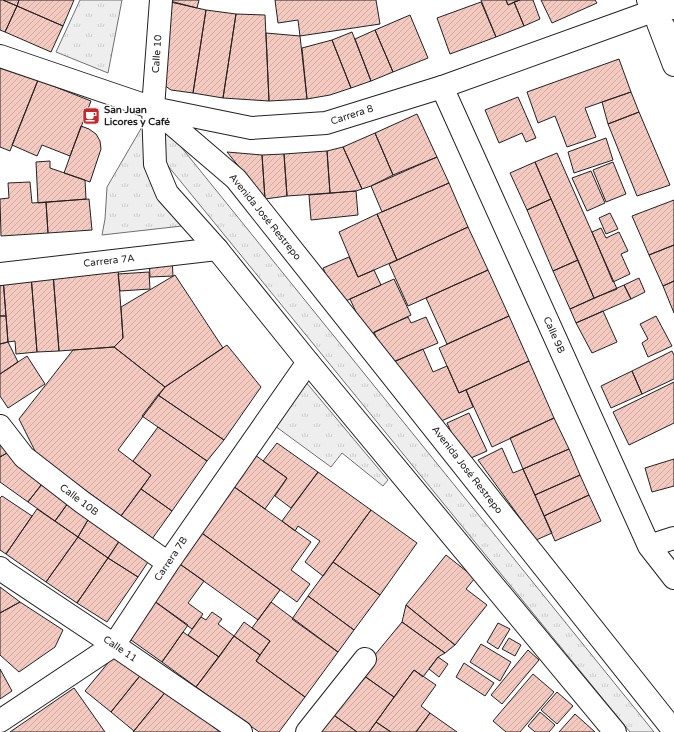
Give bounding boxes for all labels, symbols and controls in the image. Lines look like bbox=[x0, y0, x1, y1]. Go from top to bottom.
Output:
street label: Calle 10 bbox=[150, 34, 164, 74]
street label: Carrera 8 bbox=[329, 102, 375, 128]
place label: San Juan Licores y Café bbox=[104, 104, 170, 128]
cafe icon: San Juan Licores y Café bbox=[81, 106, 101, 126]
street label: Avenida José Restrepo bbox=[226, 171, 304, 263]
street label: Carrera 7A bbox=[83, 252, 135, 270]
street label: Calle 9B bbox=[541, 315, 567, 355]
street label: Avenida José Restrepo bbox=[429, 424, 505, 516]
street label: Calle 10B bbox=[57, 482, 101, 518]
street label: Carrera 7B bbox=[152, 534, 190, 583]
street label: Calle 11 bbox=[101, 633, 139, 665]

